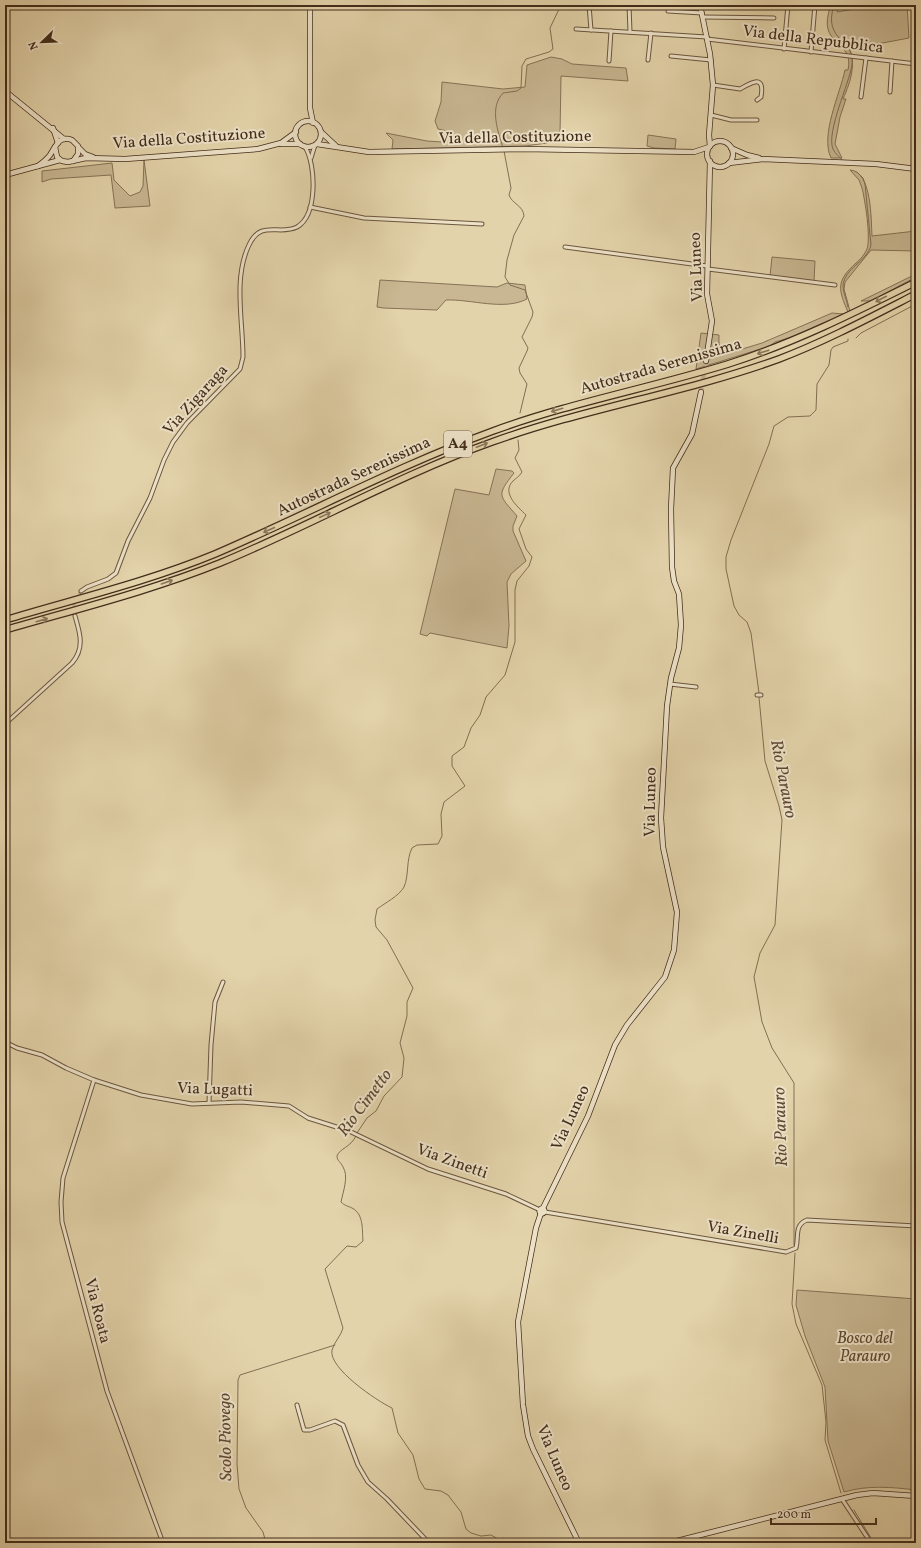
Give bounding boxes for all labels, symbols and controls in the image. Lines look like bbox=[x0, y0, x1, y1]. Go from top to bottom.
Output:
street label: Via della Repubblica bbox=[741, 20, 885, 60]
north arrow bbox=[22, 22, 62, 62]
text: N bbox=[26, 39, 43, 52]
street label: Via della Costituzione bbox=[112, 123, 266, 155]
street label: Via della Costituzione bbox=[438, 126, 592, 150]
street label: Via Luneo bbox=[685, 232, 709, 302]
one-way arrow bbox=[875, 296, 887, 303]
street label: Autostrada Serenissima bbox=[578, 333, 744, 401]
one-way arrow bbox=[756, 349, 769, 356]
street label: Via Zigaraga bbox=[158, 360, 234, 440]
one-way arrow bbox=[550, 407, 563, 414]
road number: A4 bbox=[444, 431, 472, 457]
street label: Autostrada Serenissima bbox=[274, 432, 434, 522]
one-way arrow bbox=[476, 441, 488, 449]
one-way arrow bbox=[319, 511, 331, 518]
one-way arrow bbox=[263, 527, 275, 534]
one-way arrow bbox=[160, 578, 173, 585]
one-way arrow bbox=[36, 615, 49, 623]
water label: Rio Parauro bbox=[764, 738, 802, 820]
street label: Via Luneo bbox=[639, 767, 663, 837]
water label: Rio Cimetto bbox=[332, 1064, 398, 1141]
street label: Via Lugatti bbox=[177, 1078, 254, 1102]
street label: Via Luneo bbox=[546, 1082, 596, 1154]
water label: Rio Parauro bbox=[768, 1087, 794, 1167]
street label: Via Zinetti bbox=[413, 1139, 491, 1185]
street label: Via Zinelli bbox=[705, 1216, 781, 1250]
street label: Via Roata bbox=[78, 1276, 116, 1346]
park label: Bosco del Parauro bbox=[837, 1328, 893, 1368]
water label: Scolo Piovego bbox=[214, 1393, 238, 1481]
street label: Via Luneo bbox=[530, 1422, 578, 1494]
scale bar bbox=[771, 1500, 876, 1526]
text: 200 m bbox=[777, 1507, 811, 1523]

